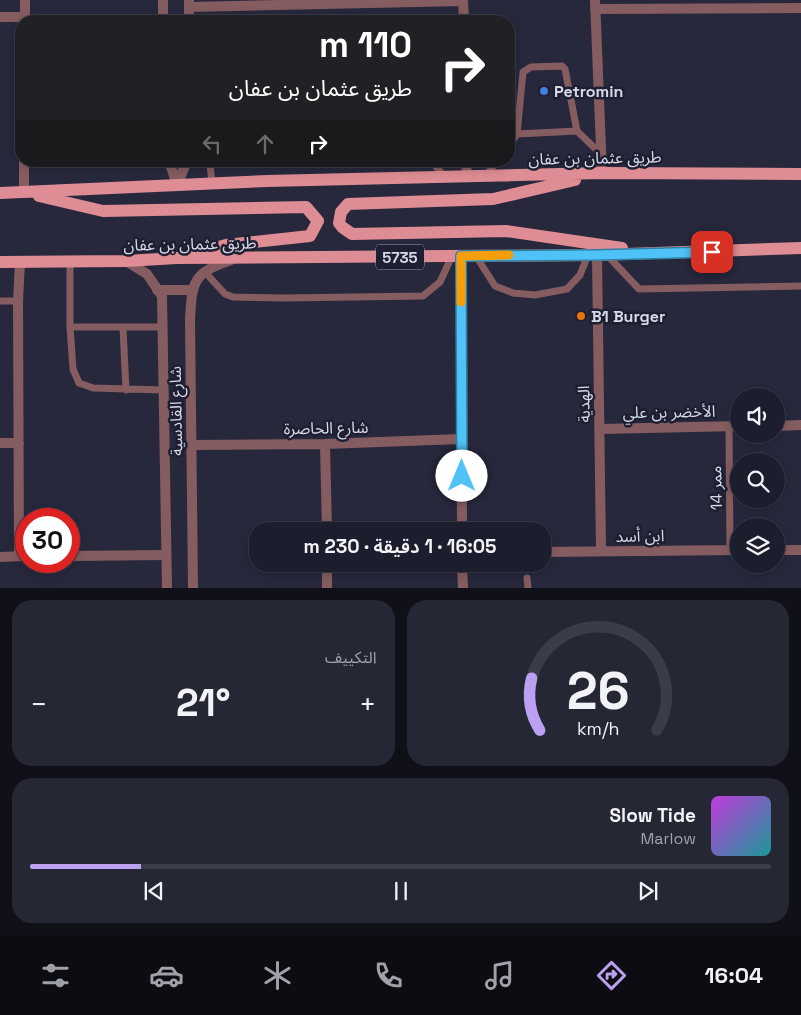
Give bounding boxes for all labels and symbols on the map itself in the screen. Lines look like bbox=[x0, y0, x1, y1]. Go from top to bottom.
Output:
place label: Petromin bbox=[554, 81, 623, 102]
marker: Petromin bbox=[538, 85, 550, 97]
street label: طريق عثمان بن عفان bbox=[528, 146, 662, 170]
pin bbox=[691, 231, 733, 273]
street label: طريق عثمان بن عفان bbox=[123, 232, 257, 256]
road number: 5735 bbox=[376, 244, 424, 270]
place label: B1 Burger bbox=[591, 306, 665, 327]
marker: B1 Burger bbox=[575, 310, 587, 322]
street label: شارع القادسية bbox=[165, 366, 189, 456]
street label: الهدية bbox=[573, 385, 595, 423]
street label: الأخضر بن علي bbox=[622, 401, 716, 425]
street label: شارع الحاصرة bbox=[283, 417, 369, 441]
position arrow bbox=[435, 449, 487, 501]
street label: ممر 14 bbox=[705, 465, 727, 511]
speed limit sign: 30 bbox=[15, 508, 80, 573]
street label: ابن أسد bbox=[615, 525, 665, 547]

